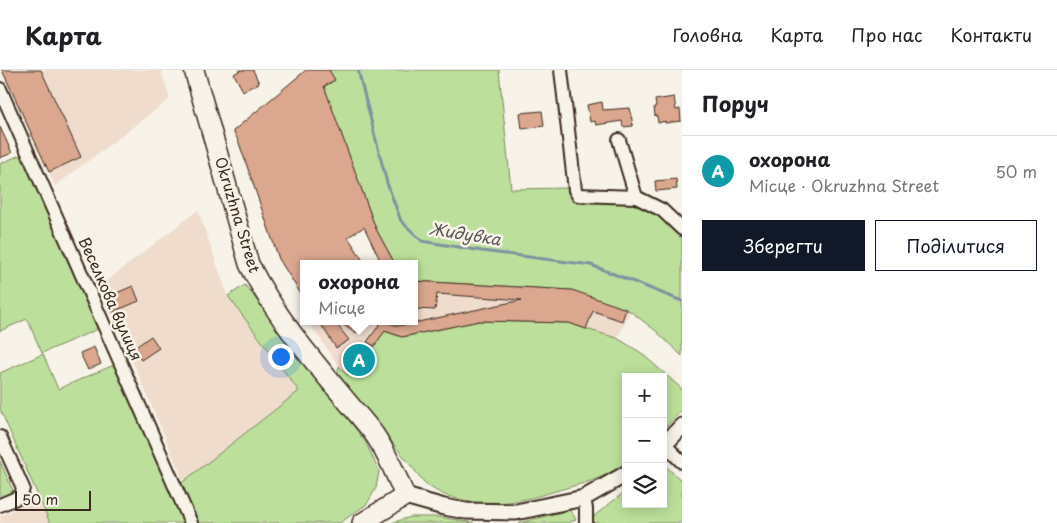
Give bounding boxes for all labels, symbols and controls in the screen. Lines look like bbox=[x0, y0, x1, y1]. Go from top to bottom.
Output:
text: Карта bbox=[25, 17, 102, 53]
text: Головна bbox=[672, 21, 742, 48]
text: Карта bbox=[770, 21, 823, 48]
text: Про нас bbox=[851, 21, 923, 48]
text: Контакти bbox=[951, 21, 1032, 48]
text: Поруч bbox=[702, 87, 769, 119]
text: охорона bbox=[749, 145, 830, 173]
street label: Okruzhna Street bbox=[210, 154, 267, 275]
text: A bbox=[712, 159, 724, 183]
text: 50 m bbox=[996, 159, 1037, 183]
text: Місце · Okruzhna Street bbox=[749, 173, 939, 197]
water label: Жидувка bbox=[428, 216, 504, 251]
button: Зберегти bbox=[702, 220, 865, 271]
button: Поділитися bbox=[875, 220, 1037, 271]
street label: Веселкова вулиця bbox=[74, 233, 149, 364]
popup bbox=[300, 260, 418, 325]
text: охорона bbox=[318, 267, 400, 295]
text: Місце bbox=[318, 295, 365, 319]
pin: A bbox=[343, 341, 375, 379]
your location bbox=[268, 344, 294, 370]
map controls bbox=[622, 373, 667, 508]
button: + bbox=[622, 373, 667, 418]
button: − bbox=[622, 418, 667, 463]
button: layers bbox=[622, 463, 667, 508]
scale bar bbox=[15, 488, 91, 511]
text: 50 m bbox=[22, 489, 58, 510]

